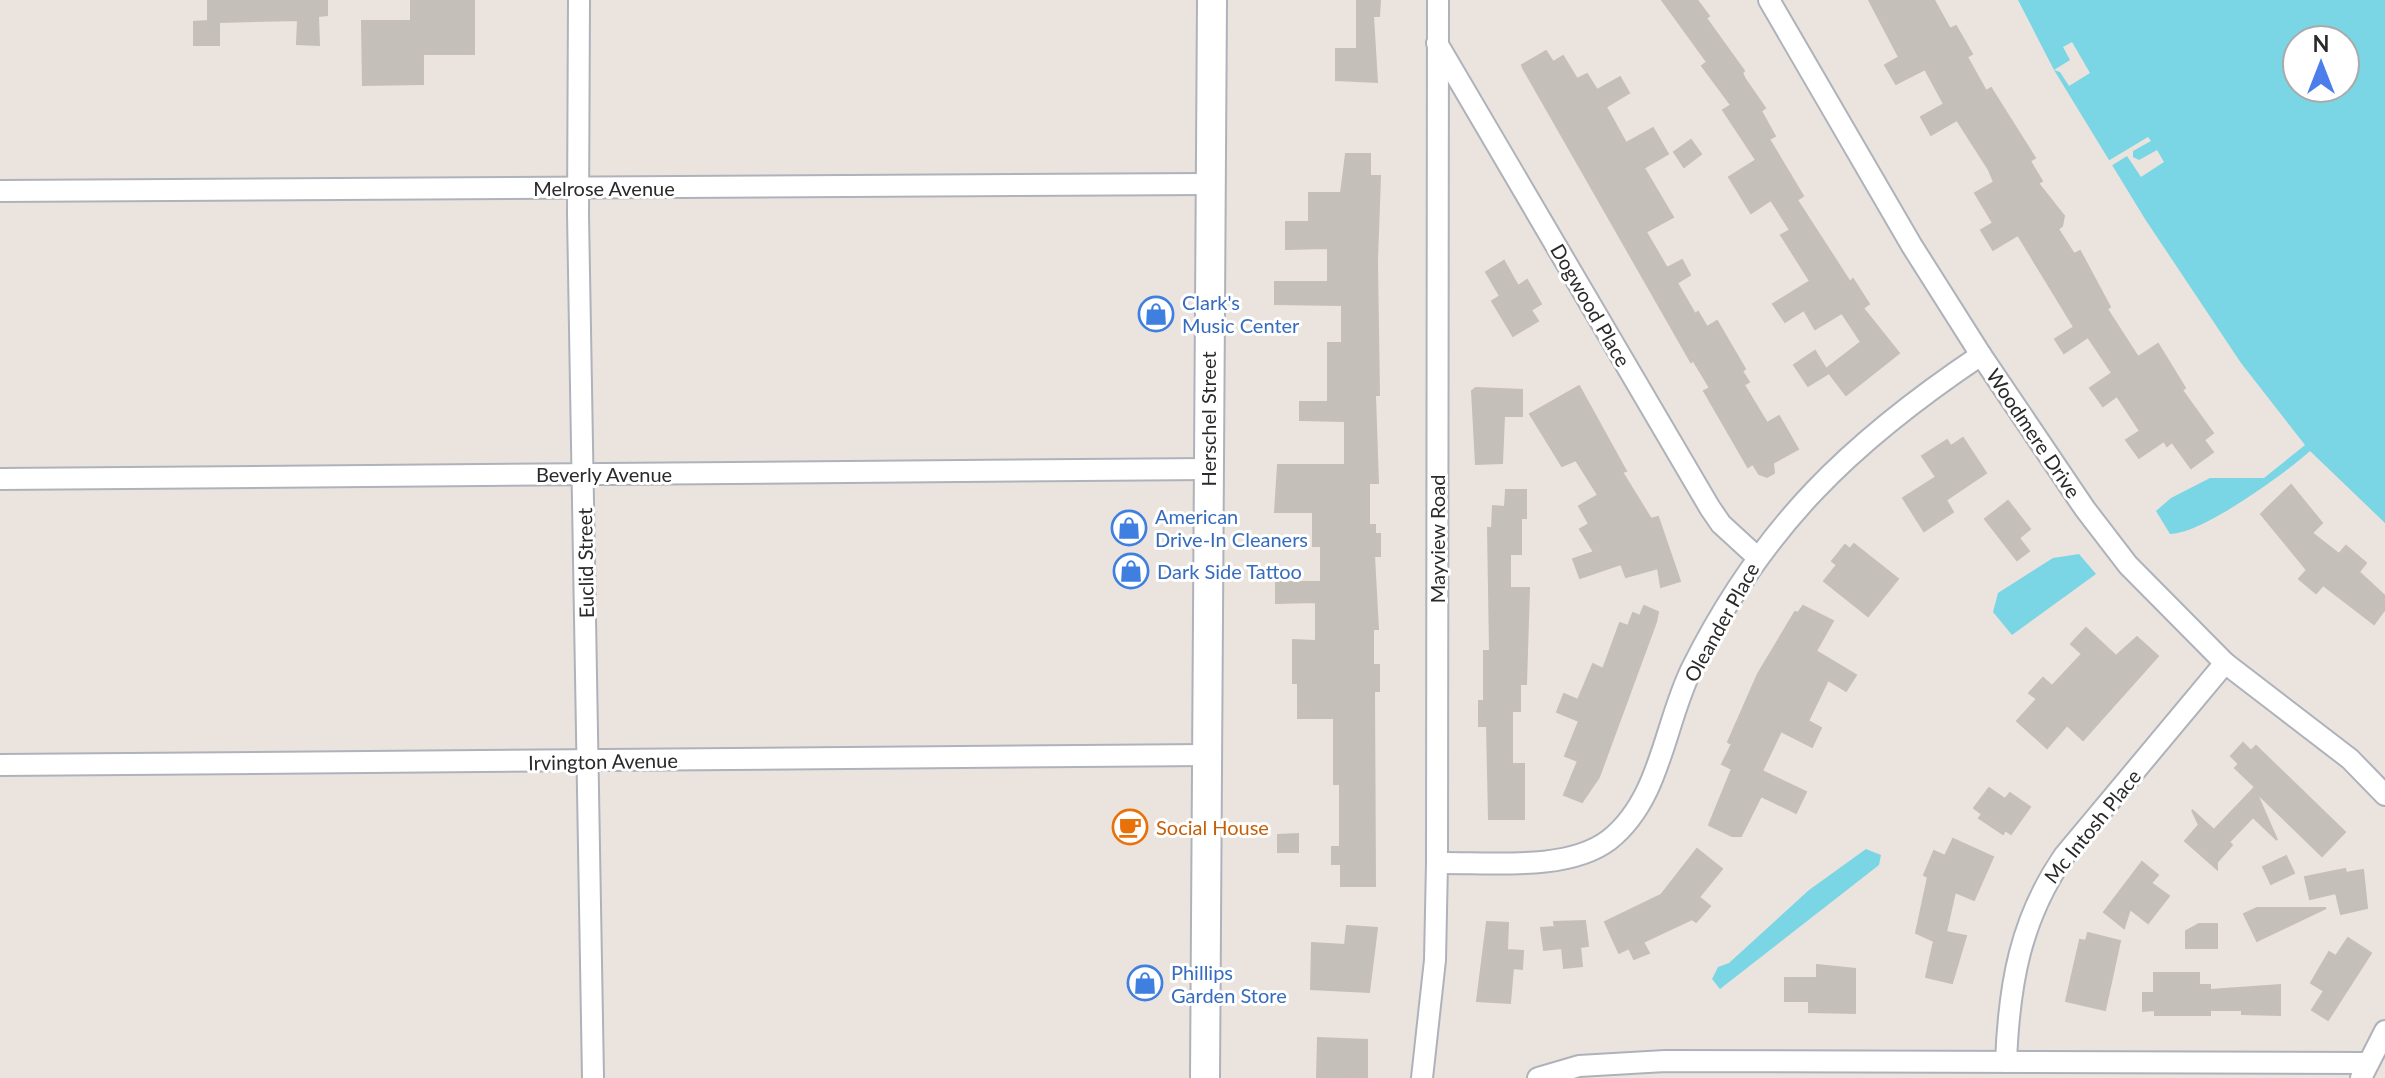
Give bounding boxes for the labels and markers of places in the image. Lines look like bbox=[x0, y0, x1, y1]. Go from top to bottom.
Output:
place label: Clark's Music Center bbox=[1182, 290, 1300, 337]
shop icon: Clark's Music Center bbox=[1137, 295, 1175, 333]
place label: American Drive-In Cleaners bbox=[1155, 504, 1308, 551]
shop icon: American Drive-In Cleaners bbox=[1110, 509, 1148, 547]
shop icon: Dark Side Tattoo bbox=[1112, 552, 1150, 590]
place label: Dark Side Tattoo bbox=[1157, 559, 1302, 583]
cafe icon: Social House bbox=[1111, 808, 1149, 846]
place label: Social House bbox=[1156, 815, 1269, 839]
place label: Phillips Garden Store bbox=[1171, 960, 1287, 1007]
shop icon: Phillips Garden Store bbox=[1126, 964, 1164, 1002]

